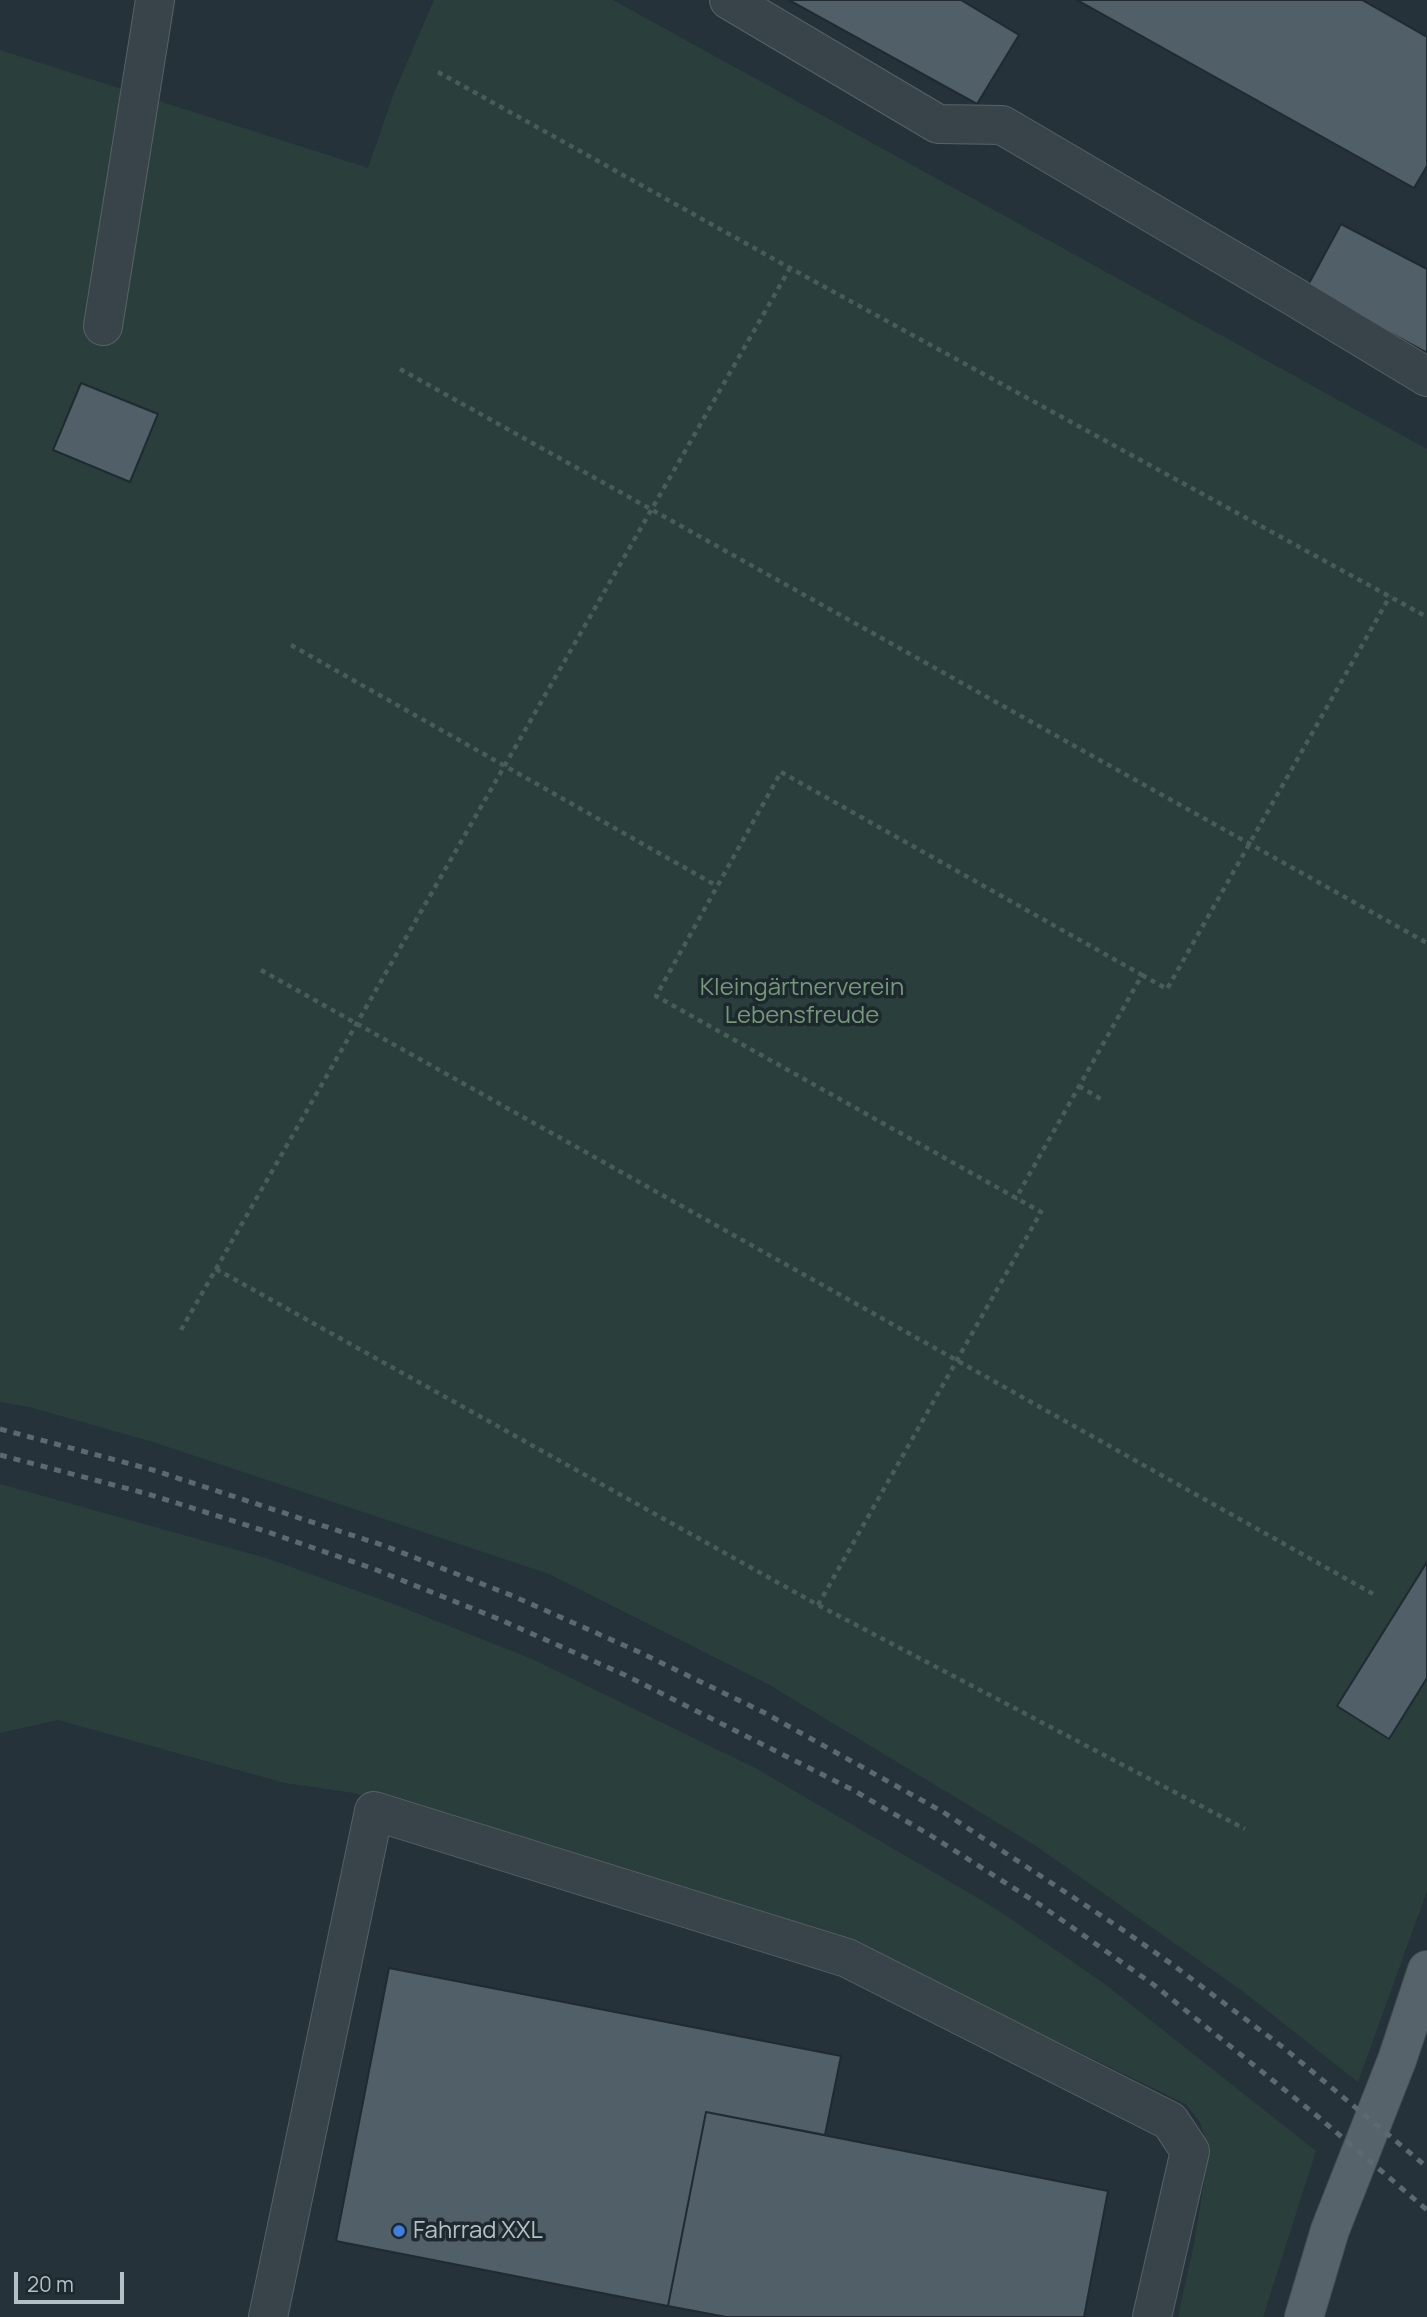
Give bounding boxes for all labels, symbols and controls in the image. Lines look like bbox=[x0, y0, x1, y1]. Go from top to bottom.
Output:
park label: Kleingärtnerverein Lebensfreude bbox=[700, 974, 904, 1030]
place label: Fahrrad XXL bbox=[413, 2217, 543, 2245]
marker: Fahrrad XXL bbox=[391, 2223, 407, 2239]
scale bar bbox=[18, 2258, 128, 2302]
text: 20 m bbox=[27, 2270, 74, 2298]

